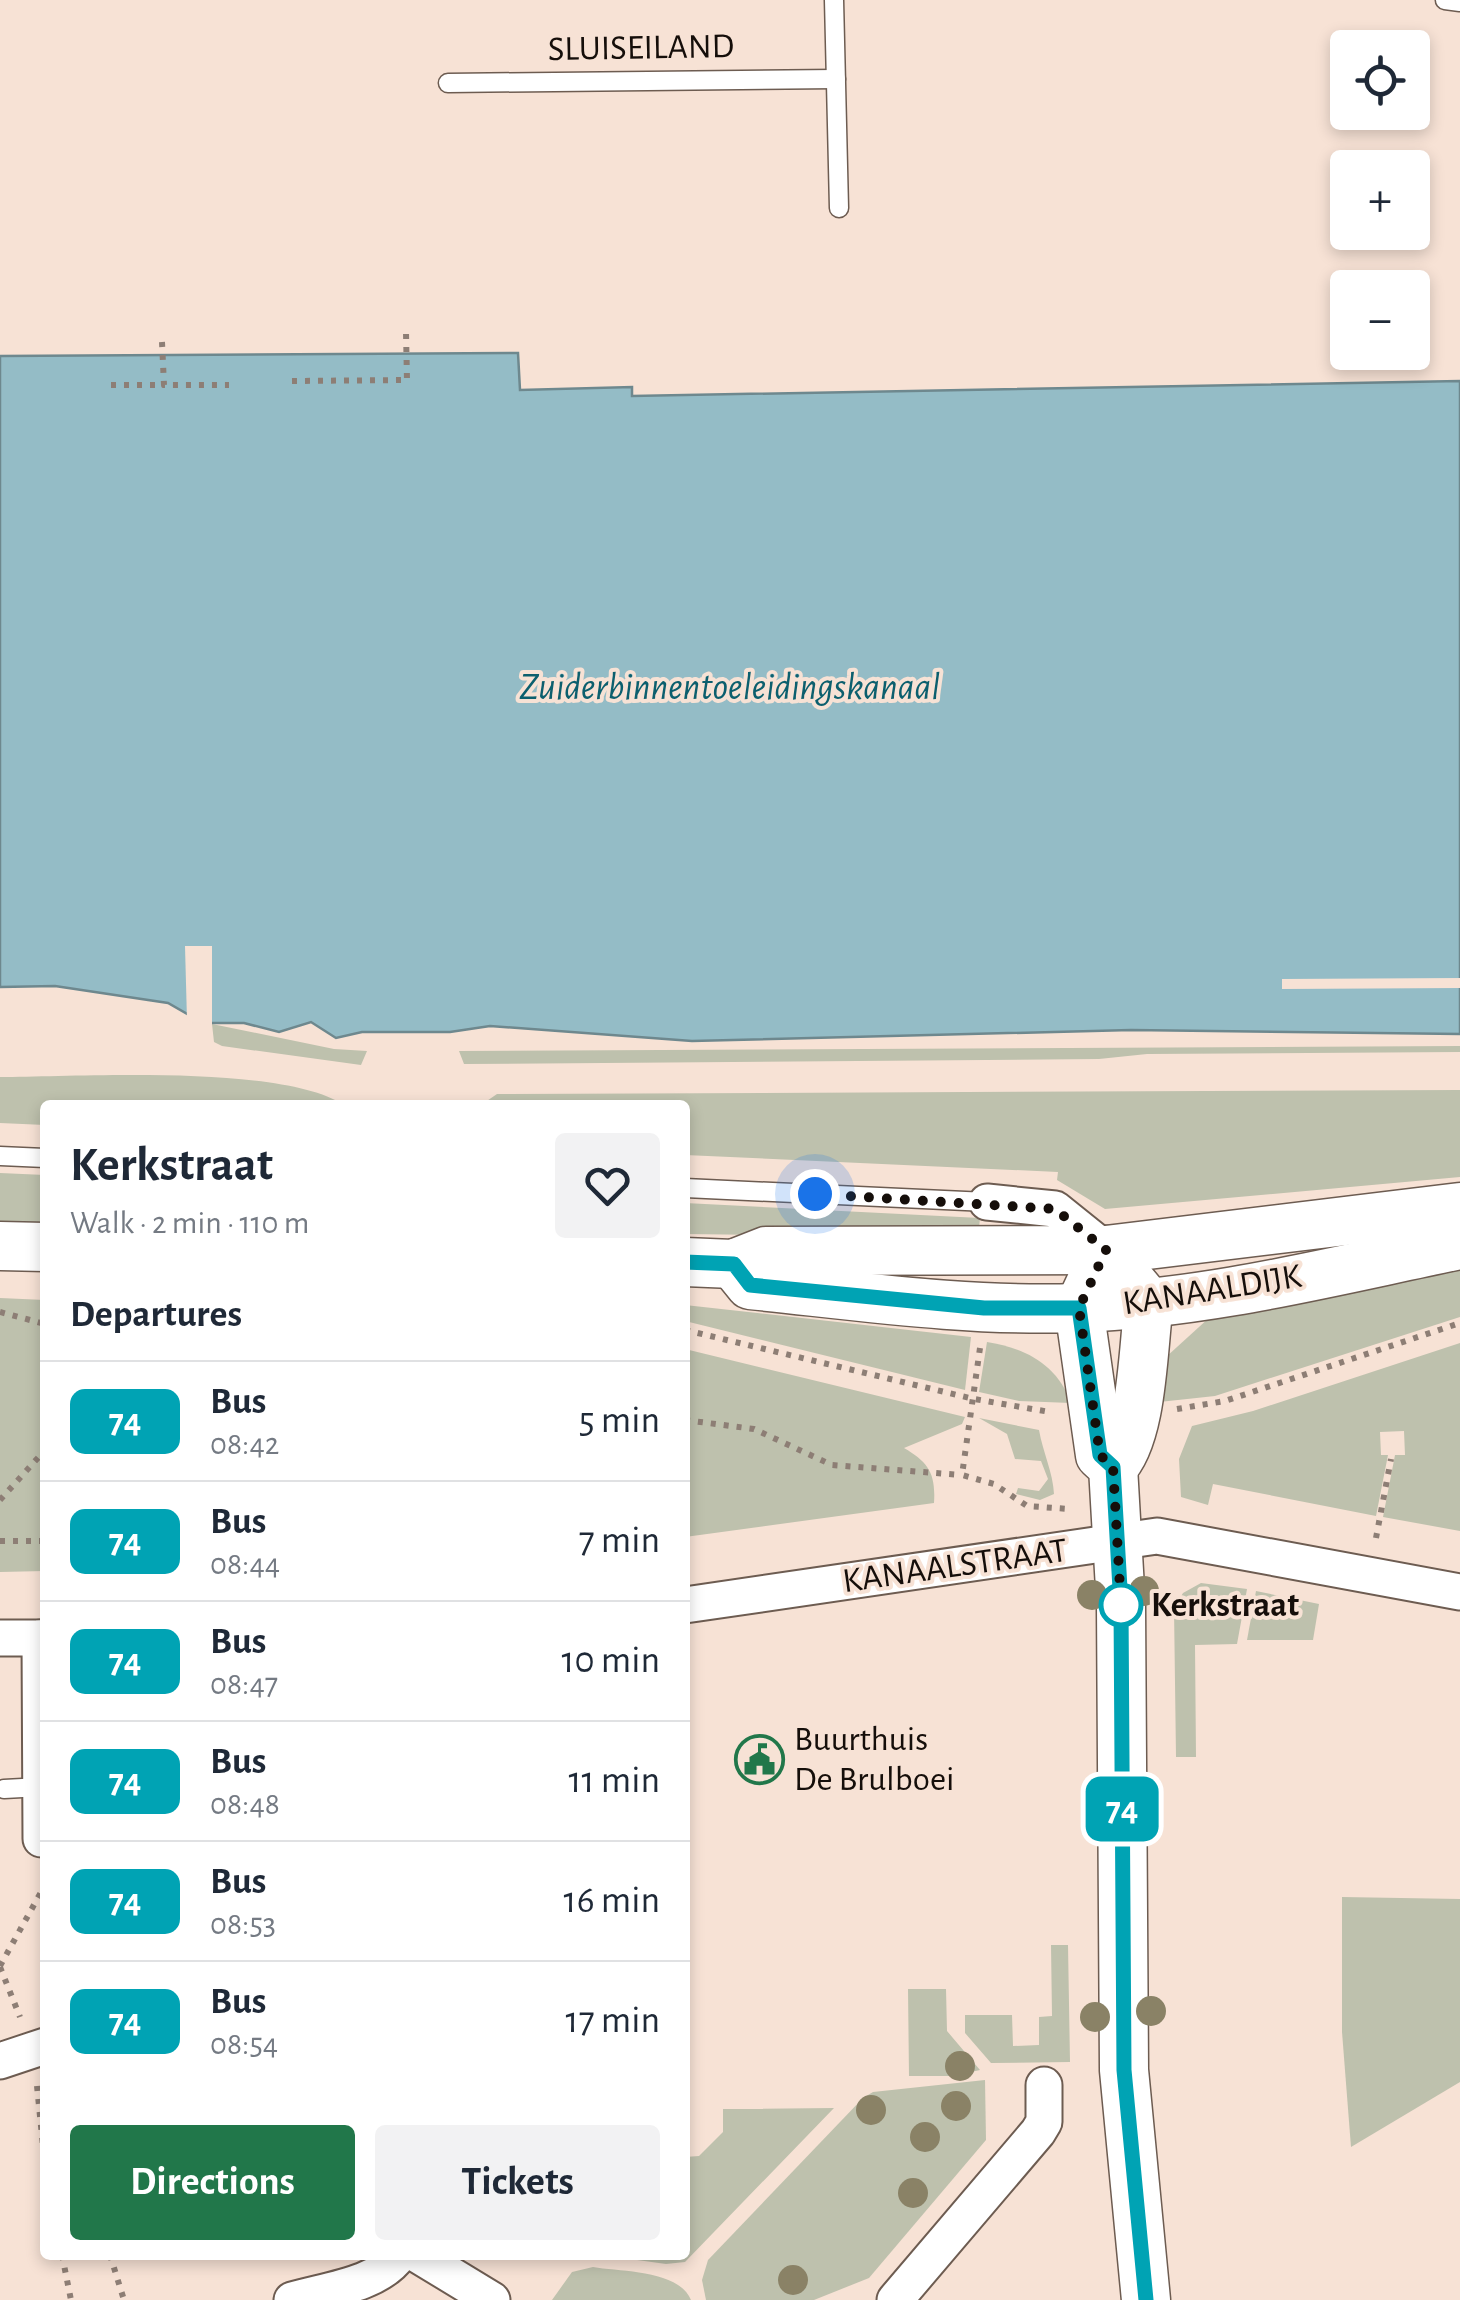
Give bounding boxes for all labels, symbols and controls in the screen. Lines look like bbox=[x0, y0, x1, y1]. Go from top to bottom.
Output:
street label: SLUISEILAND bbox=[547, 29, 735, 67]
map controls bbox=[1330, 30, 1430, 370]
button: locate bbox=[1330, 30, 1430, 130]
button: + bbox=[1330, 150, 1430, 250]
button: − bbox=[1330, 270, 1430, 370]
water label: Zuiderbinnentoeleidingskanaal bbox=[519, 669, 941, 707]
button: heart bbox=[555, 1133, 660, 1238]
text: Kerkstraat bbox=[70, 1142, 273, 1190]
your location bbox=[790, 1169, 840, 1219]
text: Walk · 2 min · 110 m bbox=[70, 1207, 309, 1239]
street label: KANAALDIJK bbox=[1120, 1258, 1305, 1321]
text: Departures bbox=[70, 1296, 242, 1334]
text: Bus bbox=[210, 1383, 266, 1421]
text: 5 min bbox=[579, 1402, 660, 1440]
text: 74 bbox=[109, 1404, 141, 1439]
text: 08:42 bbox=[210, 1428, 279, 1460]
text: Bus bbox=[210, 1503, 266, 1541]
text: 7 min bbox=[579, 1522, 660, 1560]
text: 74 bbox=[109, 1524, 141, 1559]
street label: KANAALSTRAAT bbox=[840, 1533, 1070, 1599]
text: 08:44 bbox=[210, 1548, 280, 1580]
marker: Kerkstraat bbox=[1100, 1584, 1142, 1626]
place label: Kerkstraat bbox=[1151, 1588, 1299, 1623]
text: Bus bbox=[210, 1623, 266, 1661]
text: 10 min bbox=[561, 1642, 660, 1680]
text: 74 bbox=[109, 1644, 141, 1679]
text: 08:47 bbox=[210, 1668, 278, 1700]
place label: Buurthuis De Brulboei bbox=[794, 1722, 955, 1797]
public building icon: Buurthuis De Brulboei bbox=[733, 1733, 785, 1785]
text: Bus bbox=[210, 1743, 266, 1781]
text: 11 min bbox=[568, 1762, 660, 1800]
text: 74 bbox=[109, 1764, 141, 1799]
line badge: 74 bbox=[1077, 1776, 1167, 1842]
text: 08:48 bbox=[210, 1788, 280, 1820]
text: 74 bbox=[1106, 1792, 1138, 1827]
text: Bus bbox=[210, 1863, 266, 1901]
text: 16 min bbox=[564, 1882, 660, 1920]
text: 74 bbox=[109, 1884, 141, 1919]
text: 08:53 bbox=[210, 1908, 276, 1940]
text: Bus bbox=[210, 1983, 266, 2021]
text: 17 min bbox=[566, 2002, 660, 2040]
text: 74 bbox=[109, 2004, 141, 2039]
text: 08:54 bbox=[210, 2028, 278, 2060]
button: Directions bbox=[70, 2125, 355, 2240]
button: Tickets bbox=[375, 2125, 660, 2240]

